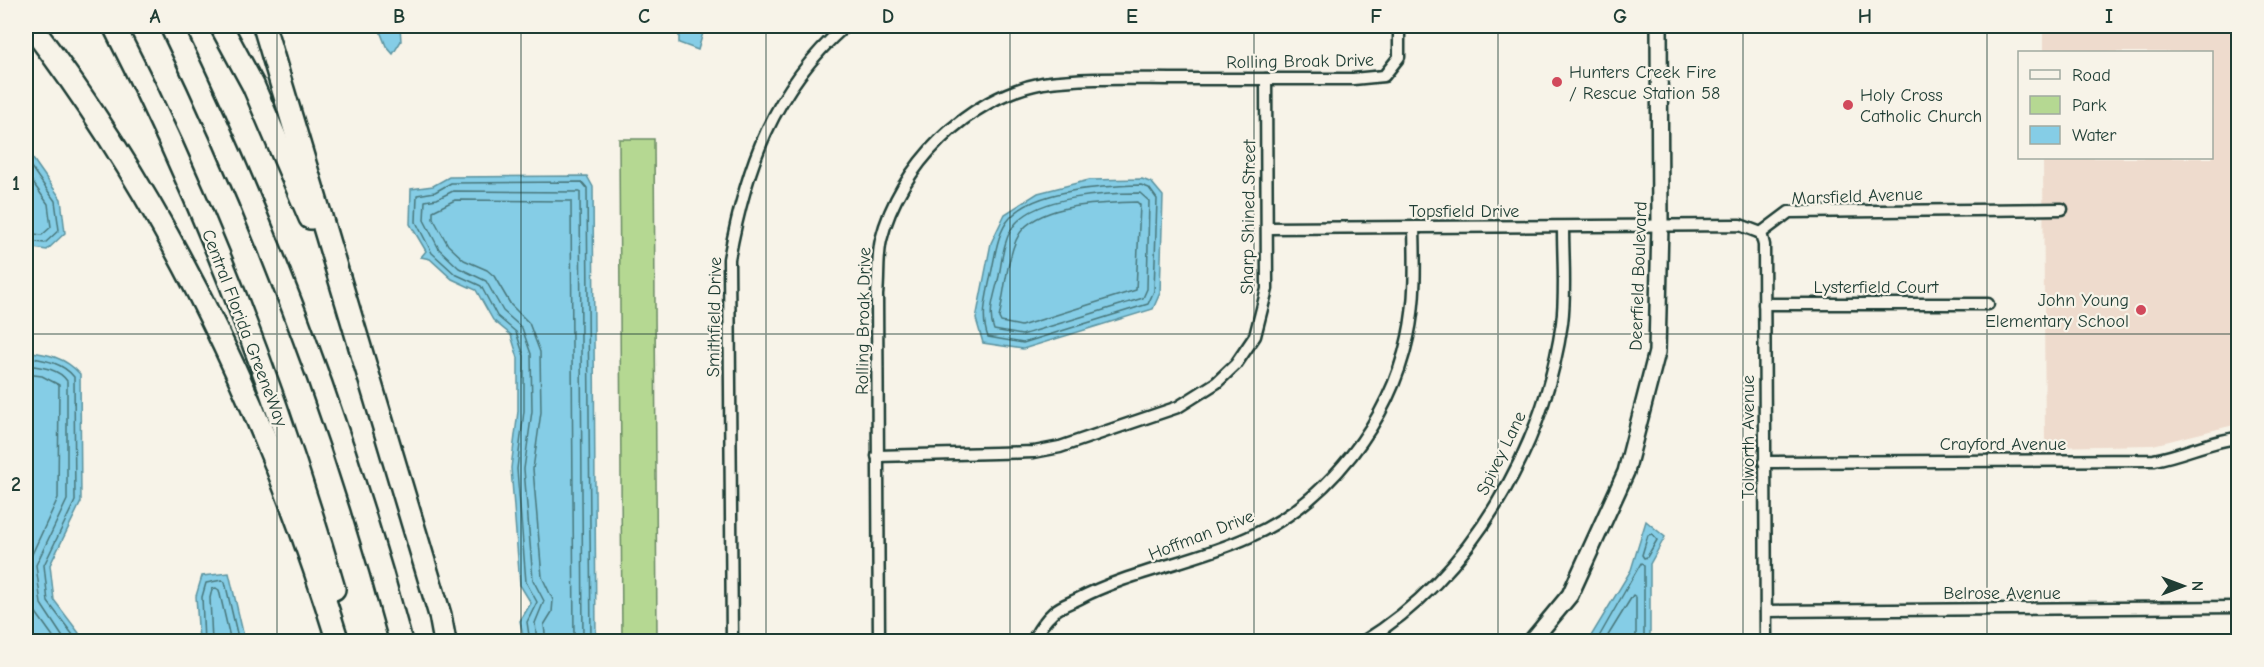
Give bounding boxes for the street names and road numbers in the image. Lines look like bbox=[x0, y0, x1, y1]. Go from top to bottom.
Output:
street label: Rolling Broak Drive bbox=[1226, 50, 1374, 73]
street label: Sharp Shined Street bbox=[1237, 139, 1260, 295]
street label: Marsfield Avenue bbox=[1791, 184, 1923, 209]
street label: Topsfield Drive bbox=[1409, 201, 1519, 222]
street label: Deerfield Boulevard bbox=[1625, 201, 1652, 351]
street label: Central Florida GreeneWay bbox=[197, 227, 292, 431]
street label: Rolling Broak Drive bbox=[852, 247, 875, 395]
street label: Smithfield Drive bbox=[703, 257, 726, 377]
street label: Lysterfield Court bbox=[1813, 277, 1939, 298]
street label: Tolworth Avenue bbox=[1738, 375, 1759, 499]
street label: Spivey Lane bbox=[1472, 408, 1531, 499]
street label: Crayford Avenue bbox=[1940, 434, 2066, 455]
street label: Hoffman Drive bbox=[1145, 506, 1257, 565]
street label: Belrose Avenue bbox=[1943, 583, 2061, 604]

